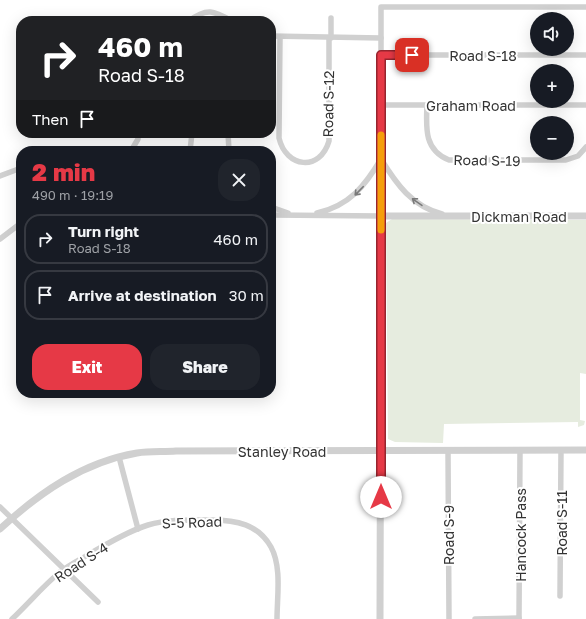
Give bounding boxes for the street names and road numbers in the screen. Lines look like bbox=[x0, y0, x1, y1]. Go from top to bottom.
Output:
street label: Road S-18 bbox=[449, 47, 517, 64]
street label: Road S-12 bbox=[319, 70, 337, 138]
street label: Graham Road bbox=[426, 97, 516, 114]
street label: Road S-19 bbox=[453, 151, 521, 169]
street label: Dickman Road bbox=[471, 208, 567, 225]
street label: Stanley Road bbox=[238, 443, 326, 460]
street label: Hancock Pass bbox=[512, 488, 529, 582]
street label: Road S-11 bbox=[553, 490, 570, 556]
street label: Road S-9 bbox=[440, 505, 457, 565]
street label: S-5 Road bbox=[162, 512, 222, 532]
street label: Road S-4 bbox=[51, 538, 111, 586]

